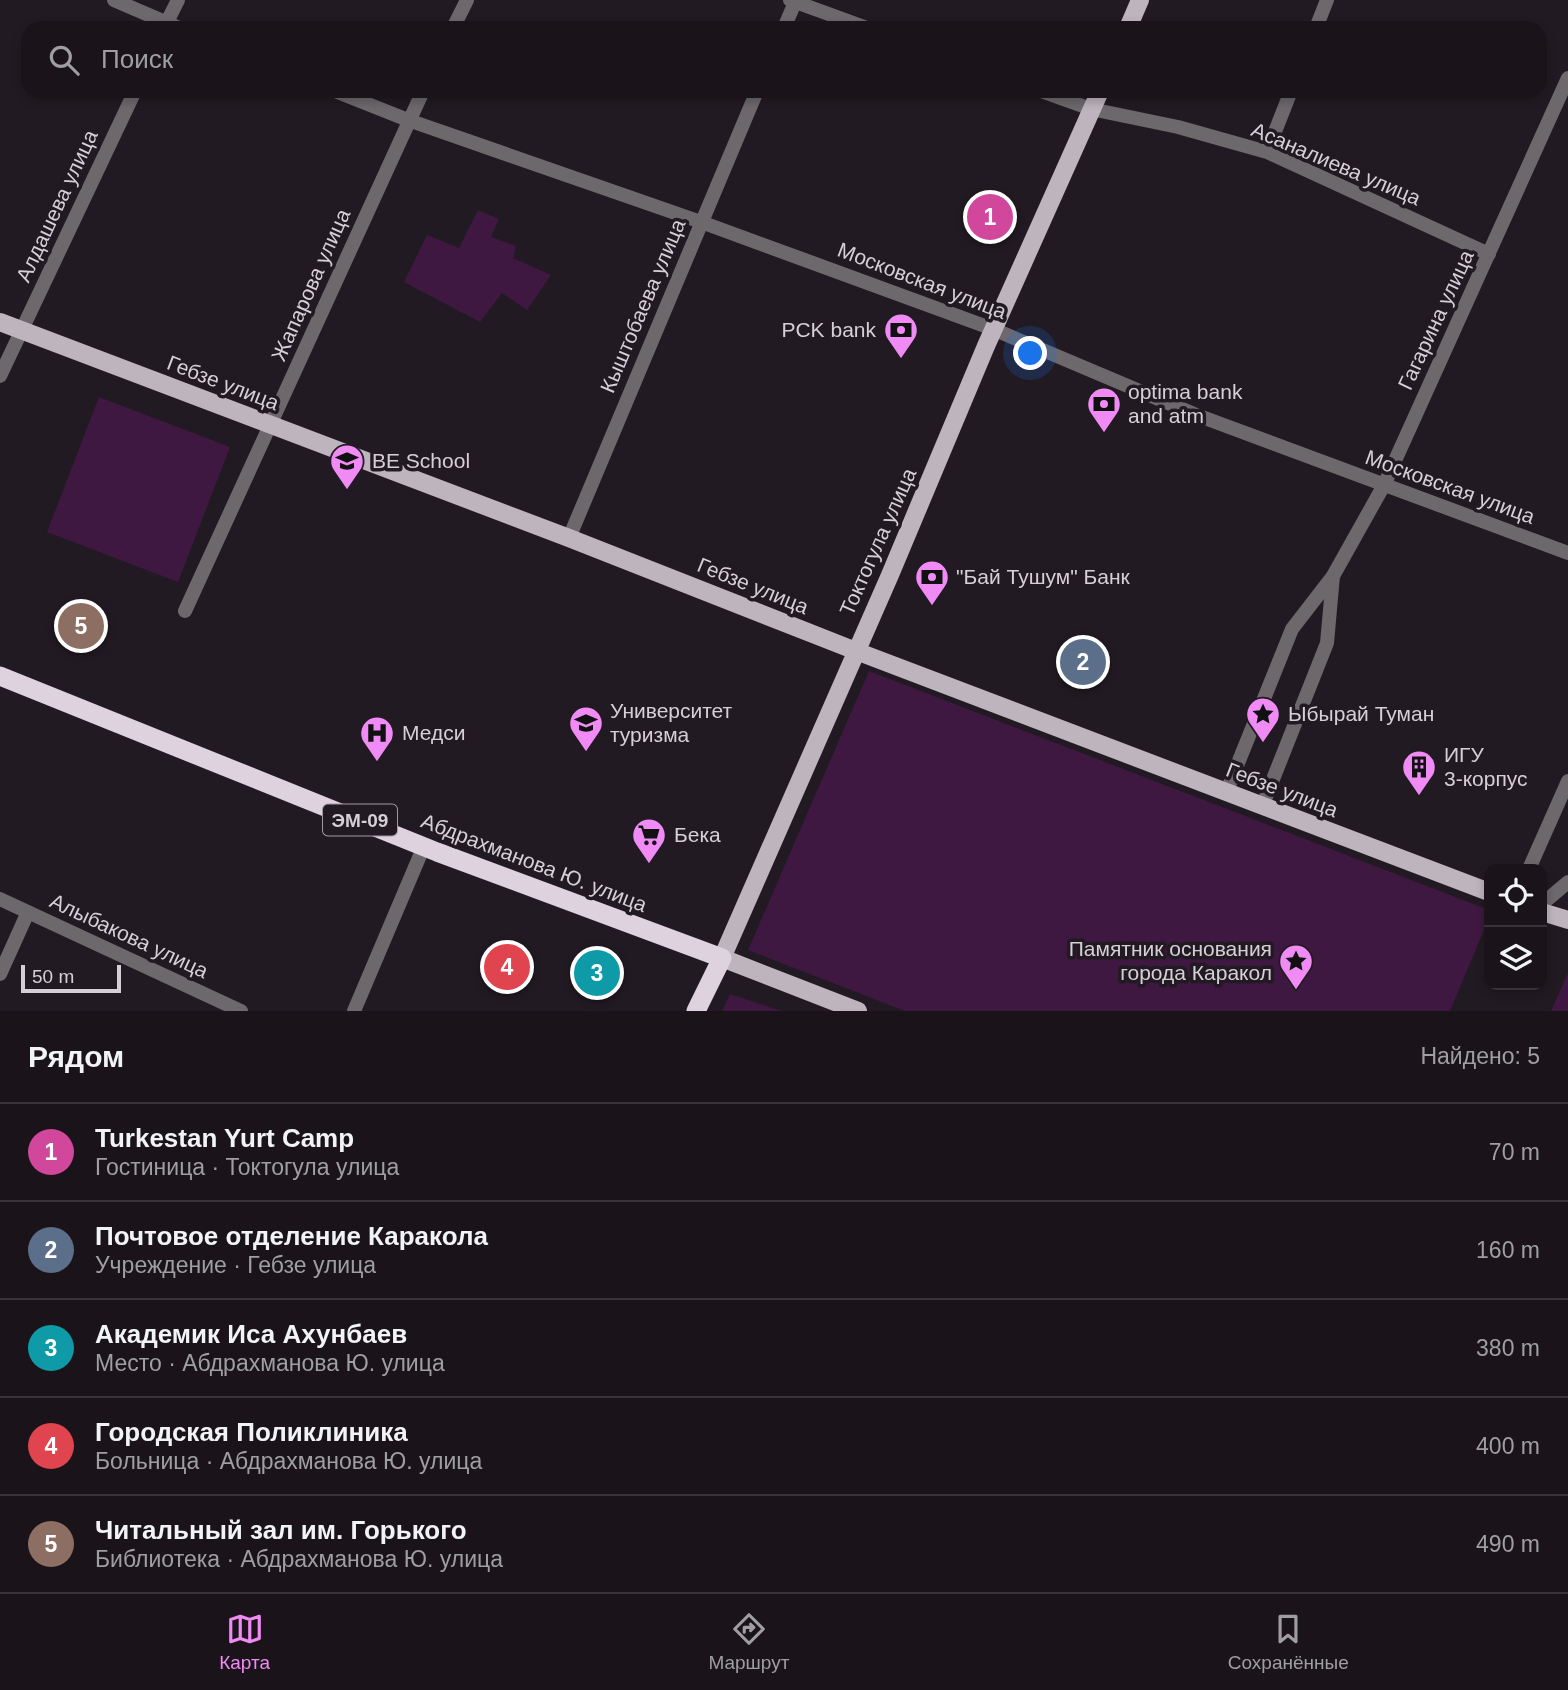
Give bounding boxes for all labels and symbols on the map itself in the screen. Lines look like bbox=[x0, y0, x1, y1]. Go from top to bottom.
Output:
street label: Асаналиева улица bbox=[1248, 118, 1424, 210]
street label: Алдашева улица bbox=[11, 126, 102, 285]
pin: 1 bbox=[967, 191, 1013, 243]
street label: Жапарова улица bbox=[267, 205, 355, 364]
street label: Кыштобаева улица bbox=[596, 215, 690, 396]
street label: Московская улица bbox=[835, 238, 1010, 323]
street label: Гагарина улица bbox=[1393, 246, 1478, 393]
bank icon: PCK bank bbox=[882, 311, 920, 360]
place label: PCK bank bbox=[781, 318, 876, 341]
your location bbox=[1013, 336, 1047, 370]
street label: Гебзе улица bbox=[164, 351, 282, 414]
place label: optima bank and atm bbox=[1128, 380, 1243, 427]
bank icon: optima bank and atm bbox=[1085, 385, 1123, 434]
school or university icon: BE School bbox=[328, 442, 366, 491]
street label: Московская улица bbox=[1362, 445, 1538, 528]
place label: BE School bbox=[372, 449, 470, 472]
street label: Токтогула улица bbox=[835, 464, 920, 619]
street label: Гебзе улица bbox=[694, 553, 812, 618]
bank icon: "Бай Тушум" Банк bbox=[913, 558, 951, 607]
place label: "Бай Тушум" Банк bbox=[956, 565, 1131, 588]
pin: 5 bbox=[58, 600, 104, 652]
pin: 2 bbox=[1060, 636, 1106, 688]
place icon: Ыбырай Туман bbox=[1244, 695, 1282, 744]
place label: Университет туризма bbox=[610, 699, 733, 746]
place label: Ыбырай Туман bbox=[1288, 702, 1434, 725]
school or university icon: Университет туризма bbox=[567, 704, 605, 753]
hospital icon: Медси bbox=[358, 714, 396, 763]
place label: Медси bbox=[402, 721, 465, 744]
place label: ИГУ 3-корпус bbox=[1444, 743, 1528, 790]
building icon: ИГУ 3-корпус bbox=[1400, 748, 1438, 797]
street label: Гебзе улица bbox=[1223, 758, 1341, 821]
road number: ЭМ-09 bbox=[323, 804, 397, 835]
street label: Абдрахманова Ю. улица bbox=[418, 809, 650, 916]
supermarket icon: Бека bbox=[630, 816, 668, 865]
place label: Бека bbox=[674, 823, 721, 846]
street label: Алыбакова улица bbox=[46, 889, 212, 982]
place label: Памятник основания города Каракол bbox=[1069, 937, 1272, 984]
pin: 4 bbox=[484, 941, 530, 993]
place icon: Памятник основания города Каракол bbox=[1277, 942, 1315, 991]
pin: 3 bbox=[574, 947, 620, 999]
scale bar bbox=[21, 962, 121, 994]

